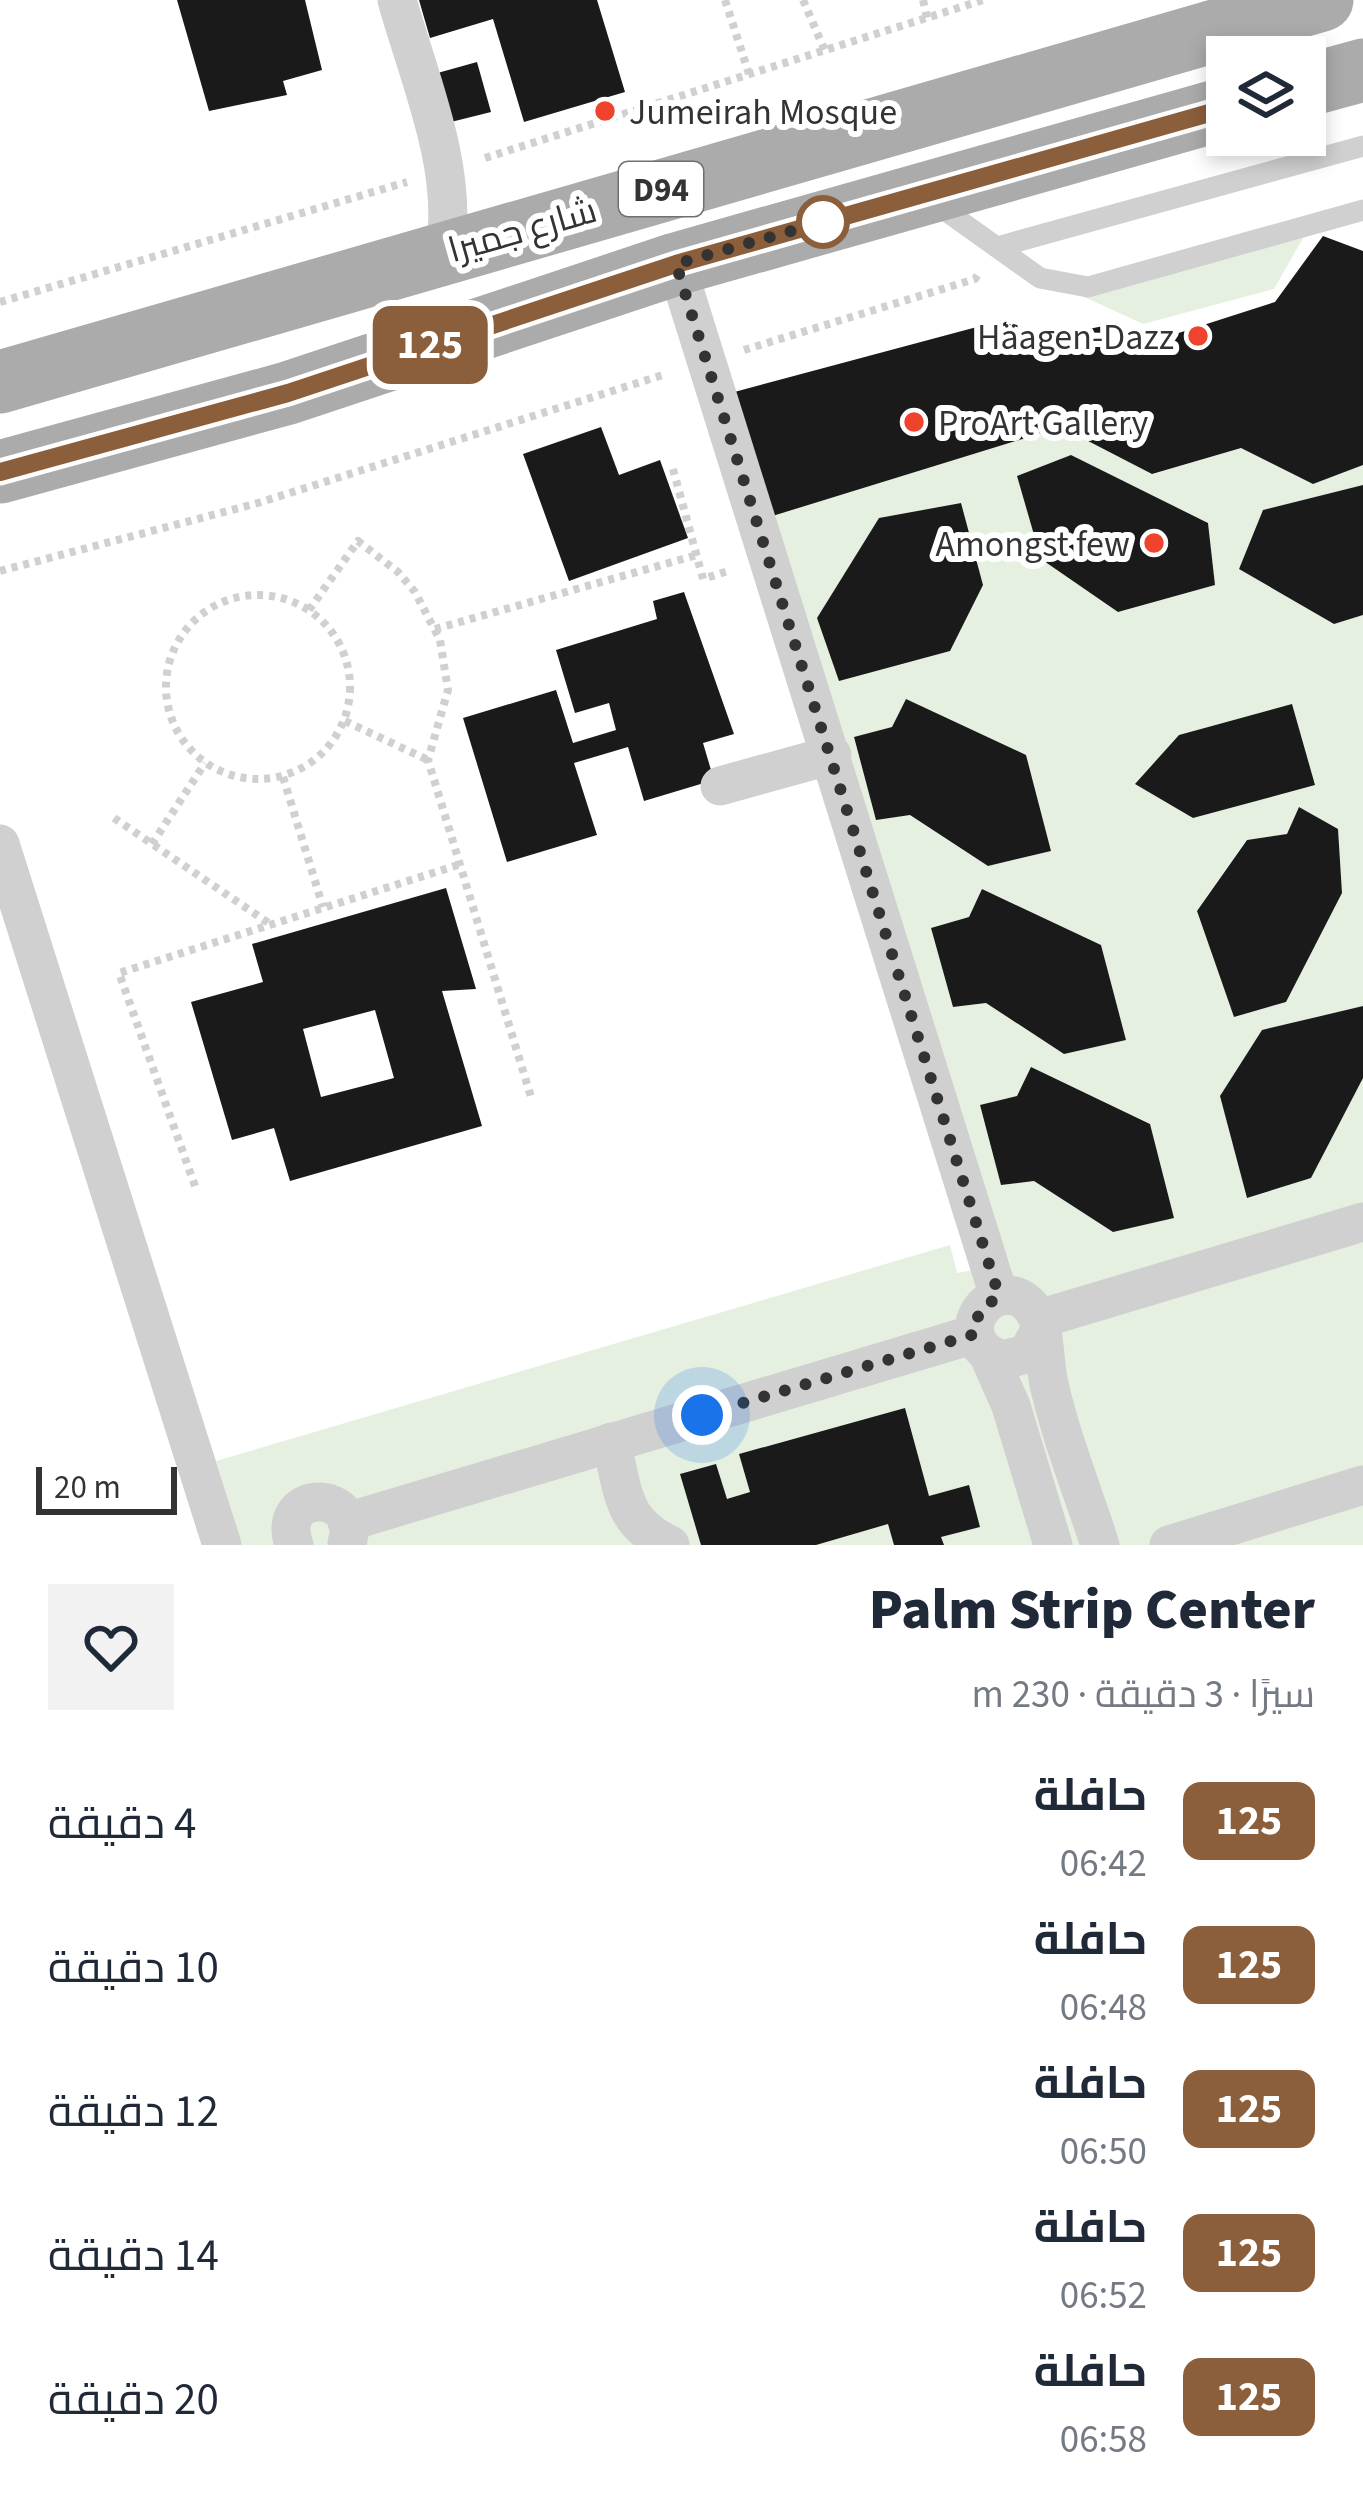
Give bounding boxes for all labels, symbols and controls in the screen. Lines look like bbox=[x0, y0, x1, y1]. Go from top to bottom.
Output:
map controls bbox=[1206, 36, 1326, 156]
button: layers bbox=[1206, 36, 1326, 156]
place label: Jumeirah Mosque bbox=[629, 87, 897, 138]
marker: Jumeirah Mosque bbox=[592, 98, 618, 124]
road number: D94 bbox=[619, 162, 703, 216]
street label: شارع جميرا bbox=[442, 185, 603, 276]
unlabelled marker bbox=[798, 197, 848, 247]
line badge: 125 bbox=[361, 306, 499, 384]
place label: Häagen-Dazz bbox=[977, 312, 1174, 363]
text: 125 bbox=[397, 315, 463, 375]
marker: Häagen-Dazz bbox=[1185, 323, 1211, 349]
place label: ProArt Gallery bbox=[938, 398, 1148, 449]
marker: ProArt Gallery bbox=[901, 409, 927, 435]
place label: Amongst few bbox=[935, 519, 1130, 570]
marker: Amongst few bbox=[1141, 530, 1167, 556]
your location bbox=[672, 1385, 732, 1445]
scale bar bbox=[36, 1461, 177, 1514]
text: 20 m bbox=[54, 1464, 121, 1511]
text: Palm Strip Center bbox=[869, 1570, 1315, 1651]
button: heart bbox=[48, 1584, 174, 1710]
text: سيرًا · 3 دقيقة · 230 m bbox=[972, 1667, 1315, 1723]
text: حافلة bbox=[1034, 1764, 1147, 1828]
text: 125 bbox=[1216, 1791, 1282, 1851]
text: 4 دقيقة bbox=[48, 1792, 196, 1856]
text: 06:42 bbox=[1060, 1836, 1147, 1892]
text: حافلة bbox=[1034, 1908, 1147, 1972]
text: 125 bbox=[1216, 1935, 1282, 1995]
text: 10 دقيقة bbox=[48, 1936, 219, 2000]
text: 06:48 bbox=[1060, 1980, 1147, 2036]
text: حافلة bbox=[1034, 2052, 1147, 2116]
text: 125 bbox=[1216, 2079, 1282, 2139]
text: 12 دقيقة bbox=[48, 2080, 219, 2144]
text: 06:50 bbox=[1060, 2124, 1147, 2180]
text: حافلة bbox=[1034, 2196, 1147, 2260]
text: 125 bbox=[1216, 2223, 1282, 2283]
text: 14 دقيقة bbox=[48, 2224, 219, 2288]
text: 06:52 bbox=[1060, 2268, 1147, 2324]
text: حافلة bbox=[1034, 2340, 1147, 2404]
text: 125 bbox=[1216, 2367, 1282, 2427]
text: 20 دقيقة bbox=[48, 2368, 219, 2432]
text: 06:58 bbox=[1060, 2412, 1147, 2468]

